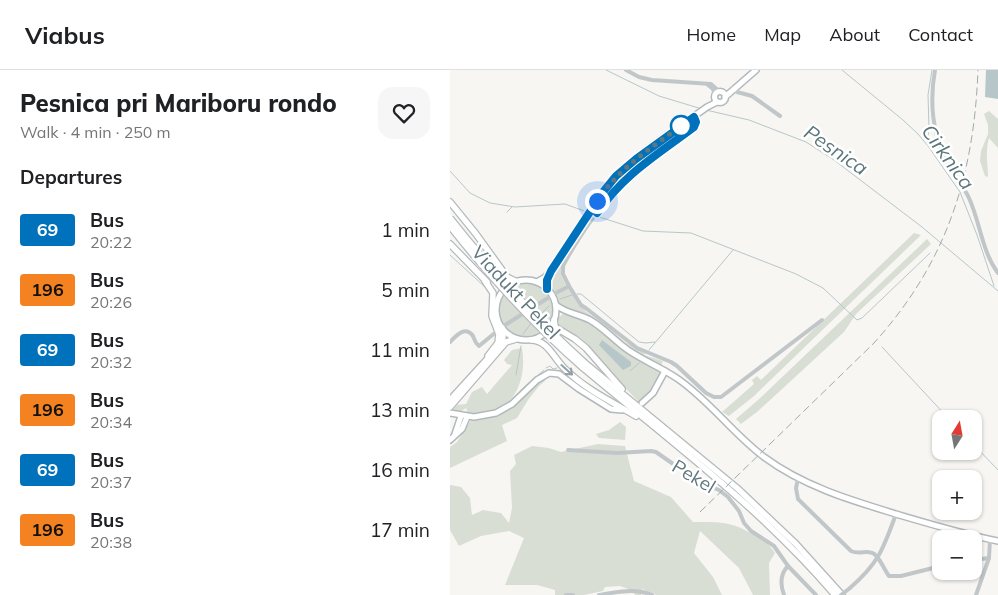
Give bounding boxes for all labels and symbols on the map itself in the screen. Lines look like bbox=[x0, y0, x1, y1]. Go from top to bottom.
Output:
unlabelled marker bbox=[670, 115, 692, 137]
water label: Pesnica bbox=[800, 119, 873, 180]
water label: Cirknica bbox=[916, 119, 980, 194]
your location bbox=[585, 189, 610, 214]
street label: Viadukt Pekel bbox=[467, 240, 565, 344]
one-way arrow bbox=[560, 365, 573, 376]
north arrow bbox=[932, 410, 982, 460]
street label: Pekel bbox=[668, 454, 720, 498]

